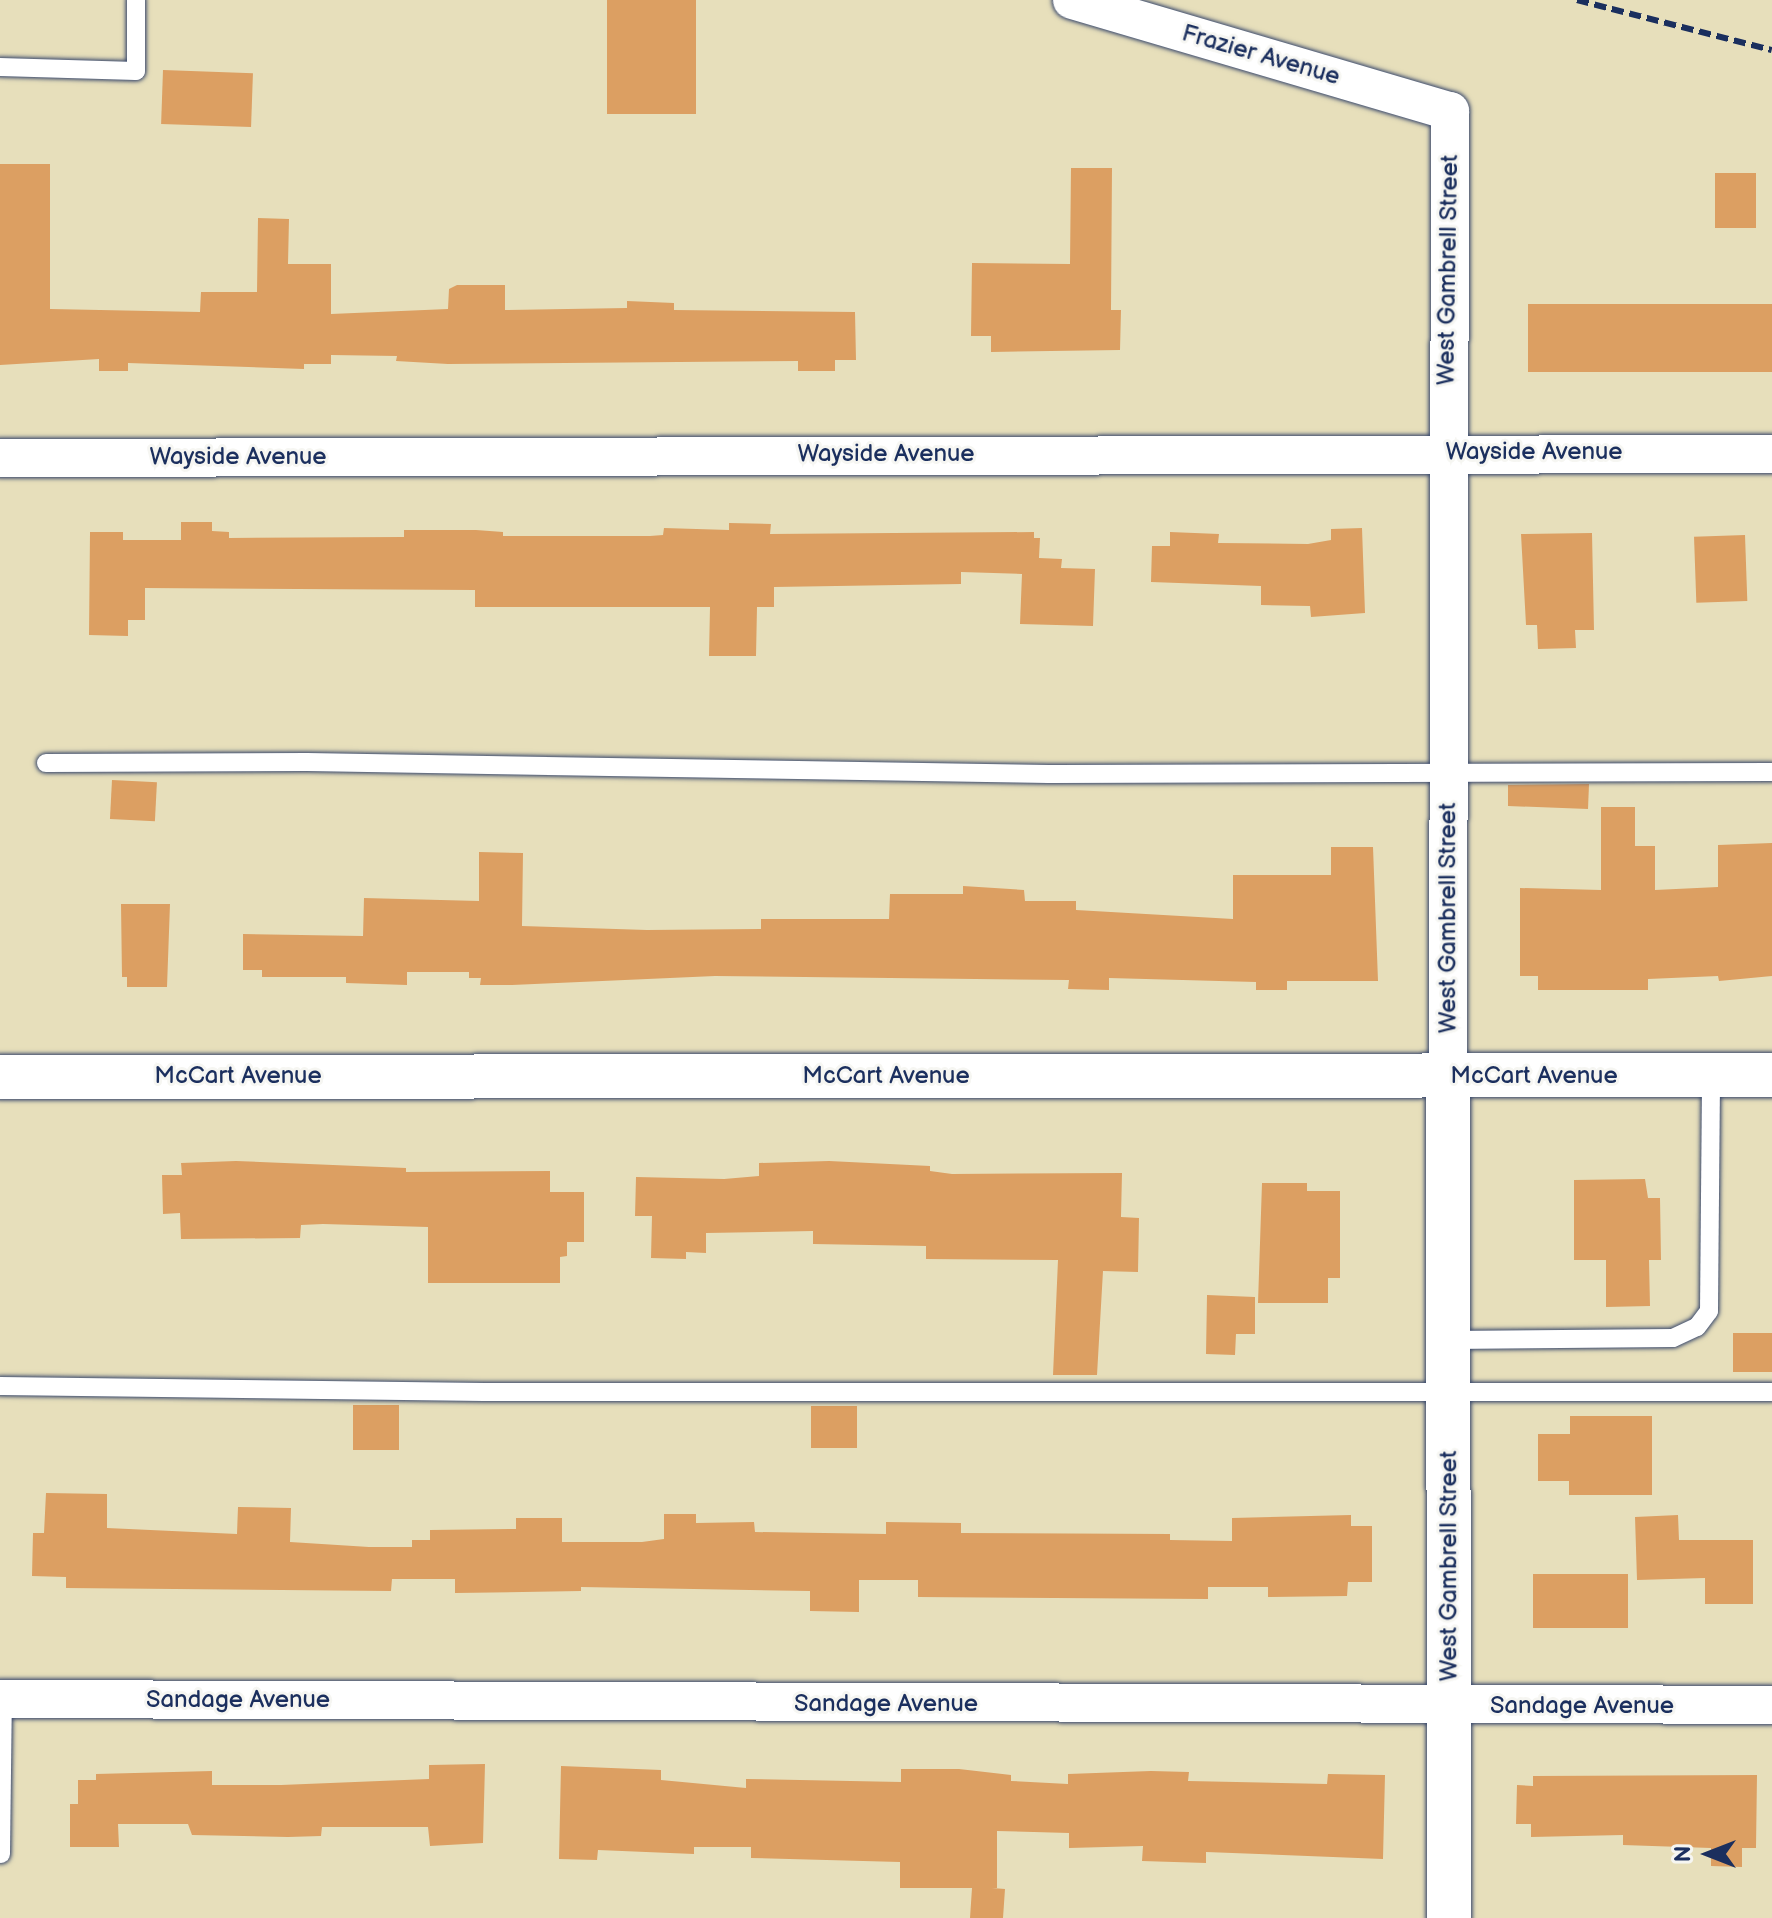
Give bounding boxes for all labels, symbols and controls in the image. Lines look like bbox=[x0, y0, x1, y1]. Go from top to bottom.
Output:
street label: Frazier Avenue bbox=[1179, 19, 1343, 91]
street label: West Gambrell Street bbox=[1432, 154, 1464, 386]
street label: Wayside Avenue bbox=[1445, 438, 1623, 466]
street label: Wayside Avenue bbox=[797, 440, 975, 468]
street label: Wayside Avenue bbox=[149, 443, 327, 471]
street label: West Gambrell Street bbox=[1434, 802, 1462, 1034]
street label: McCart Avenue bbox=[154, 1062, 322, 1090]
street label: McCart Avenue bbox=[802, 1062, 970, 1090]
street label: McCart Avenue bbox=[1450, 1062, 1618, 1090]
street label: West Gambrell Street bbox=[1435, 1450, 1463, 1682]
street label: Sandage Avenue bbox=[146, 1686, 330, 1714]
street label: Sandage Avenue bbox=[794, 1690, 978, 1718]
street label: Sandage Avenue bbox=[1490, 1692, 1674, 1720]
north arrow bbox=[1668, 1814, 1748, 1894]
text: N bbox=[1670, 1846, 1697, 1862]

